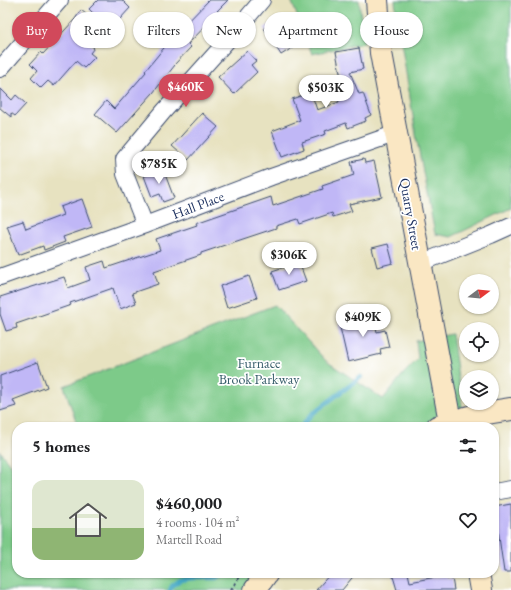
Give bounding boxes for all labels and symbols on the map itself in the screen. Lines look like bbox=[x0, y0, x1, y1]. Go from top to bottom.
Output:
pin: $460K bbox=[158, 74, 214, 108]
pin: $503K bbox=[298, 75, 354, 109]
pin: $785K bbox=[131, 151, 187, 185]
street label: Quarry Street bbox=[396, 177, 426, 252]
street label: Hall Place bbox=[170, 187, 227, 223]
pin: $306K bbox=[261, 242, 317, 276]
north arrow bbox=[459, 274, 499, 314]
pin: $409K bbox=[335, 304, 391, 338]
park label: Furnace Brook Parkway bbox=[219, 354, 300, 388]

